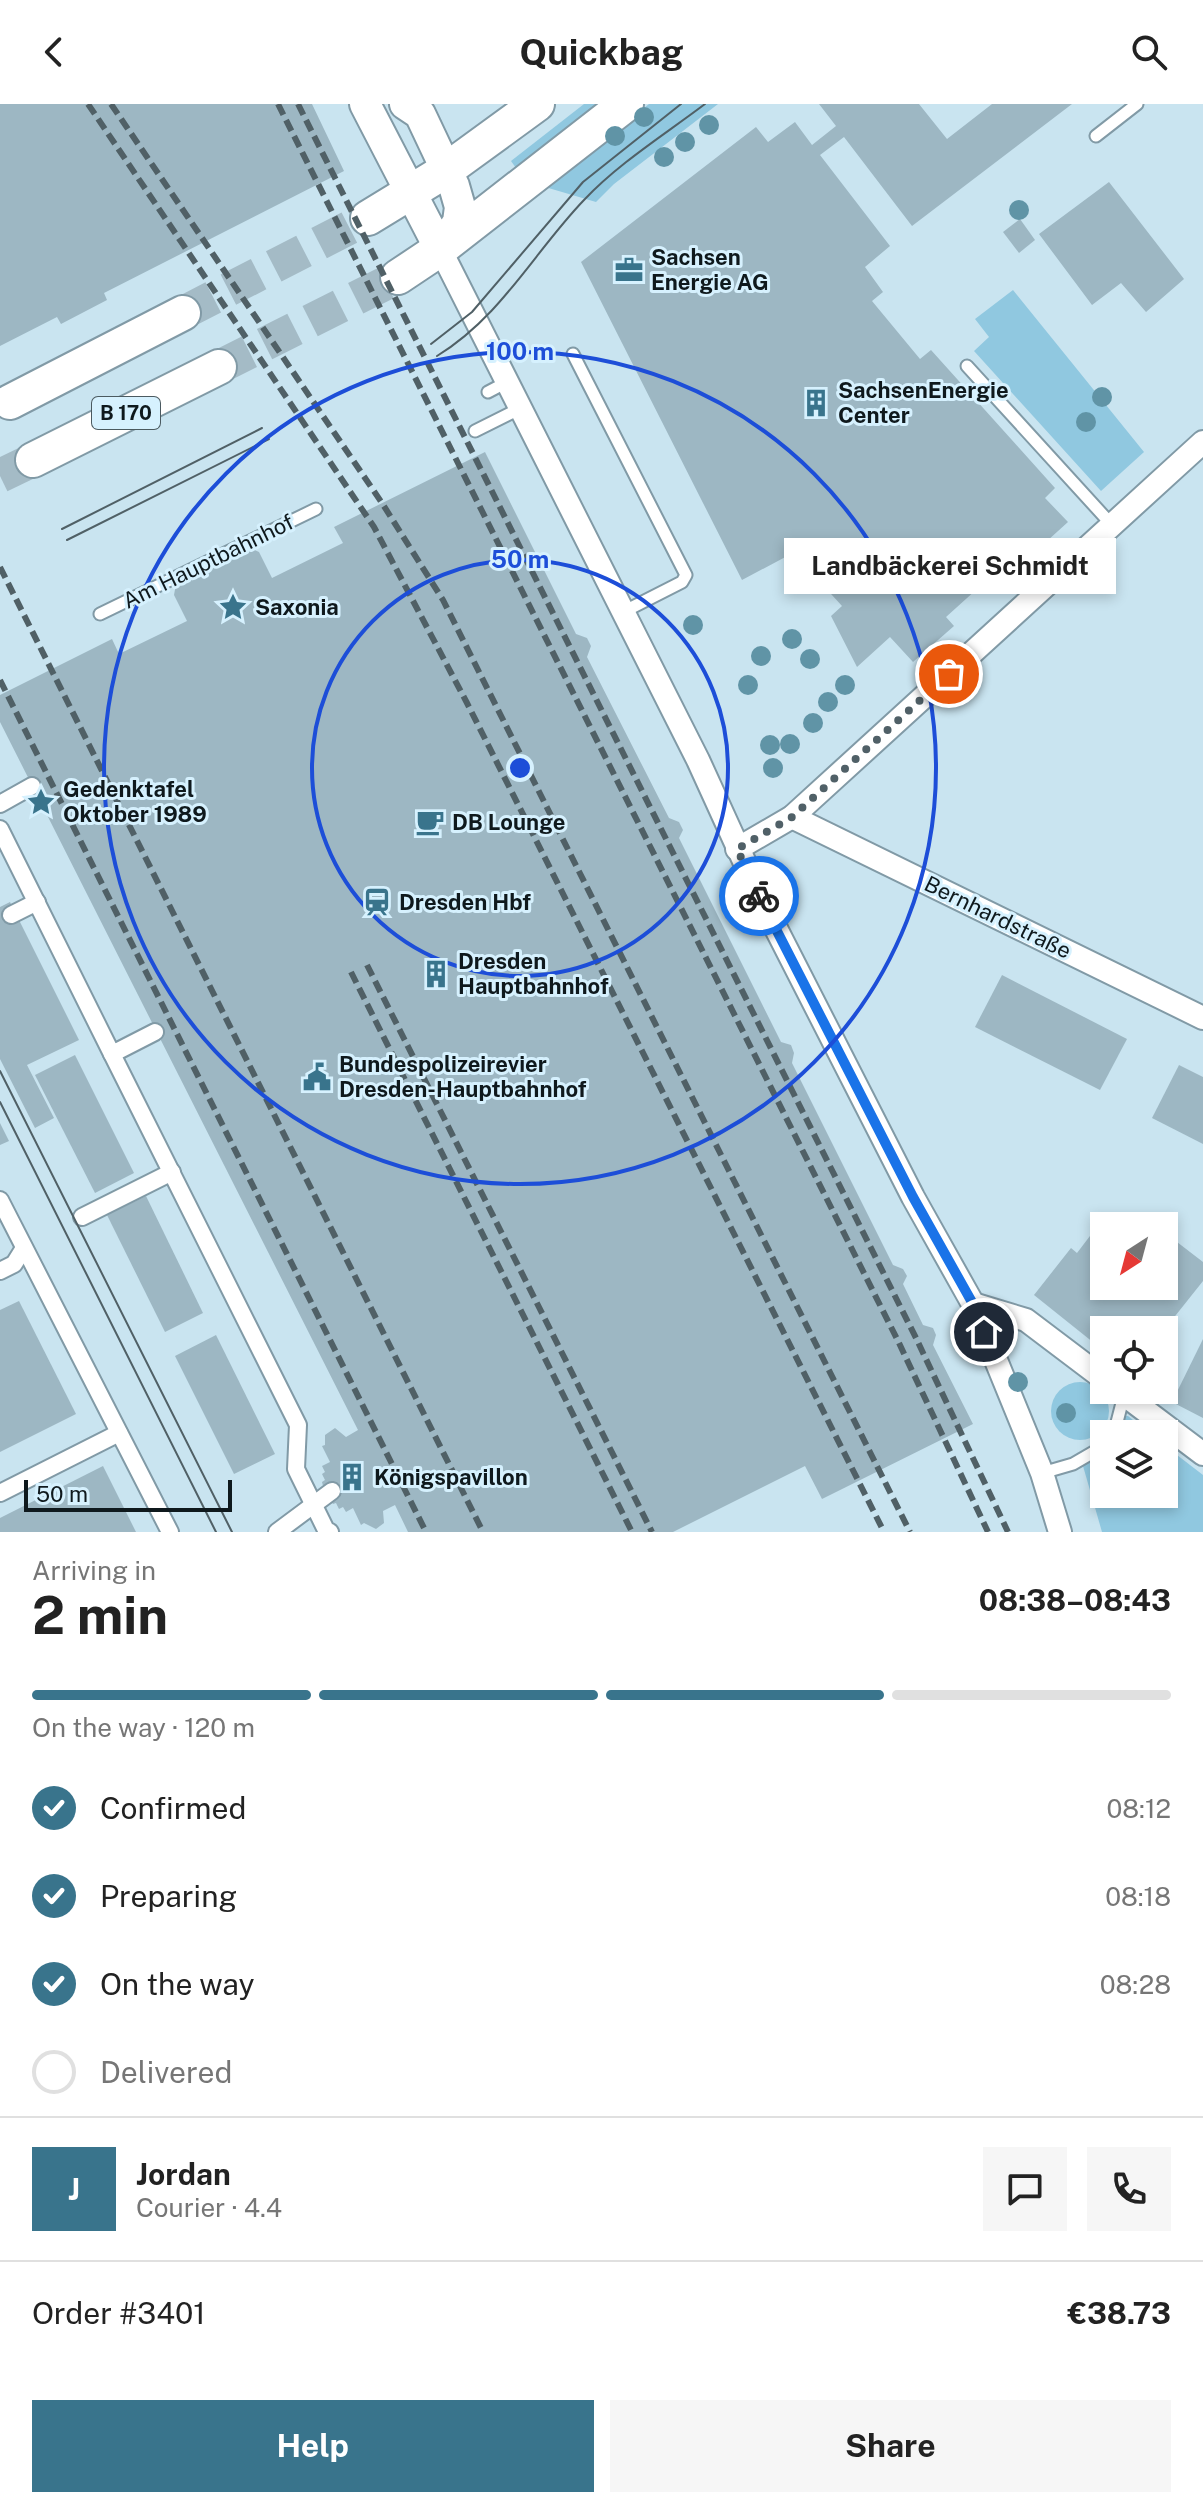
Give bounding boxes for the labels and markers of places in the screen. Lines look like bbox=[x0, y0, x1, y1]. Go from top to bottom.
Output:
place label: Sachsen Energie AG bbox=[651, 244, 769, 295]
office icon: Sachsen Energie AG bbox=[614, 255, 644, 285]
place label: SachsenEnergie Center bbox=[838, 377, 1009, 428]
building icon: SachsenEnergie Center bbox=[801, 388, 831, 418]
callout: Landbäckerei Schmidt bbox=[783, 538, 1115, 594]
place icon: Saxonia bbox=[218, 592, 248, 622]
place label: Saxonia bbox=[255, 594, 339, 620]
pin bbox=[915, 640, 983, 708]
centre of rings bbox=[506, 754, 534, 782]
place label: Gedenktafel Oktober 1989 bbox=[63, 776, 207, 827]
place icon: Gedenktafel Oktober 1989 bbox=[26, 787, 56, 817]
cafe icon: DB Lounge bbox=[415, 807, 445, 837]
place label: DB Lounge bbox=[452, 809, 565, 835]
station icon: Dresden Hbf bbox=[362, 887, 392, 917]
place label: Dresden Hbf bbox=[399, 889, 531, 915]
place label: Dresden Hauptbahnhof bbox=[458, 948, 609, 999]
building icon: Dresden Hauptbahnhof bbox=[421, 959, 451, 989]
place label: Bundespolizeirevier Dresden-Hauptbahnhof bbox=[339, 1051, 587, 1102]
public building icon: Bundespolizeirevier Dresden-Hauptbahnhof bbox=[302, 1062, 332, 1092]
pin bbox=[950, 1298, 1018, 1366]
building icon: Königspavillon bbox=[337, 1462, 367, 1492]
place label: Königspavillon bbox=[374, 1464, 528, 1490]

